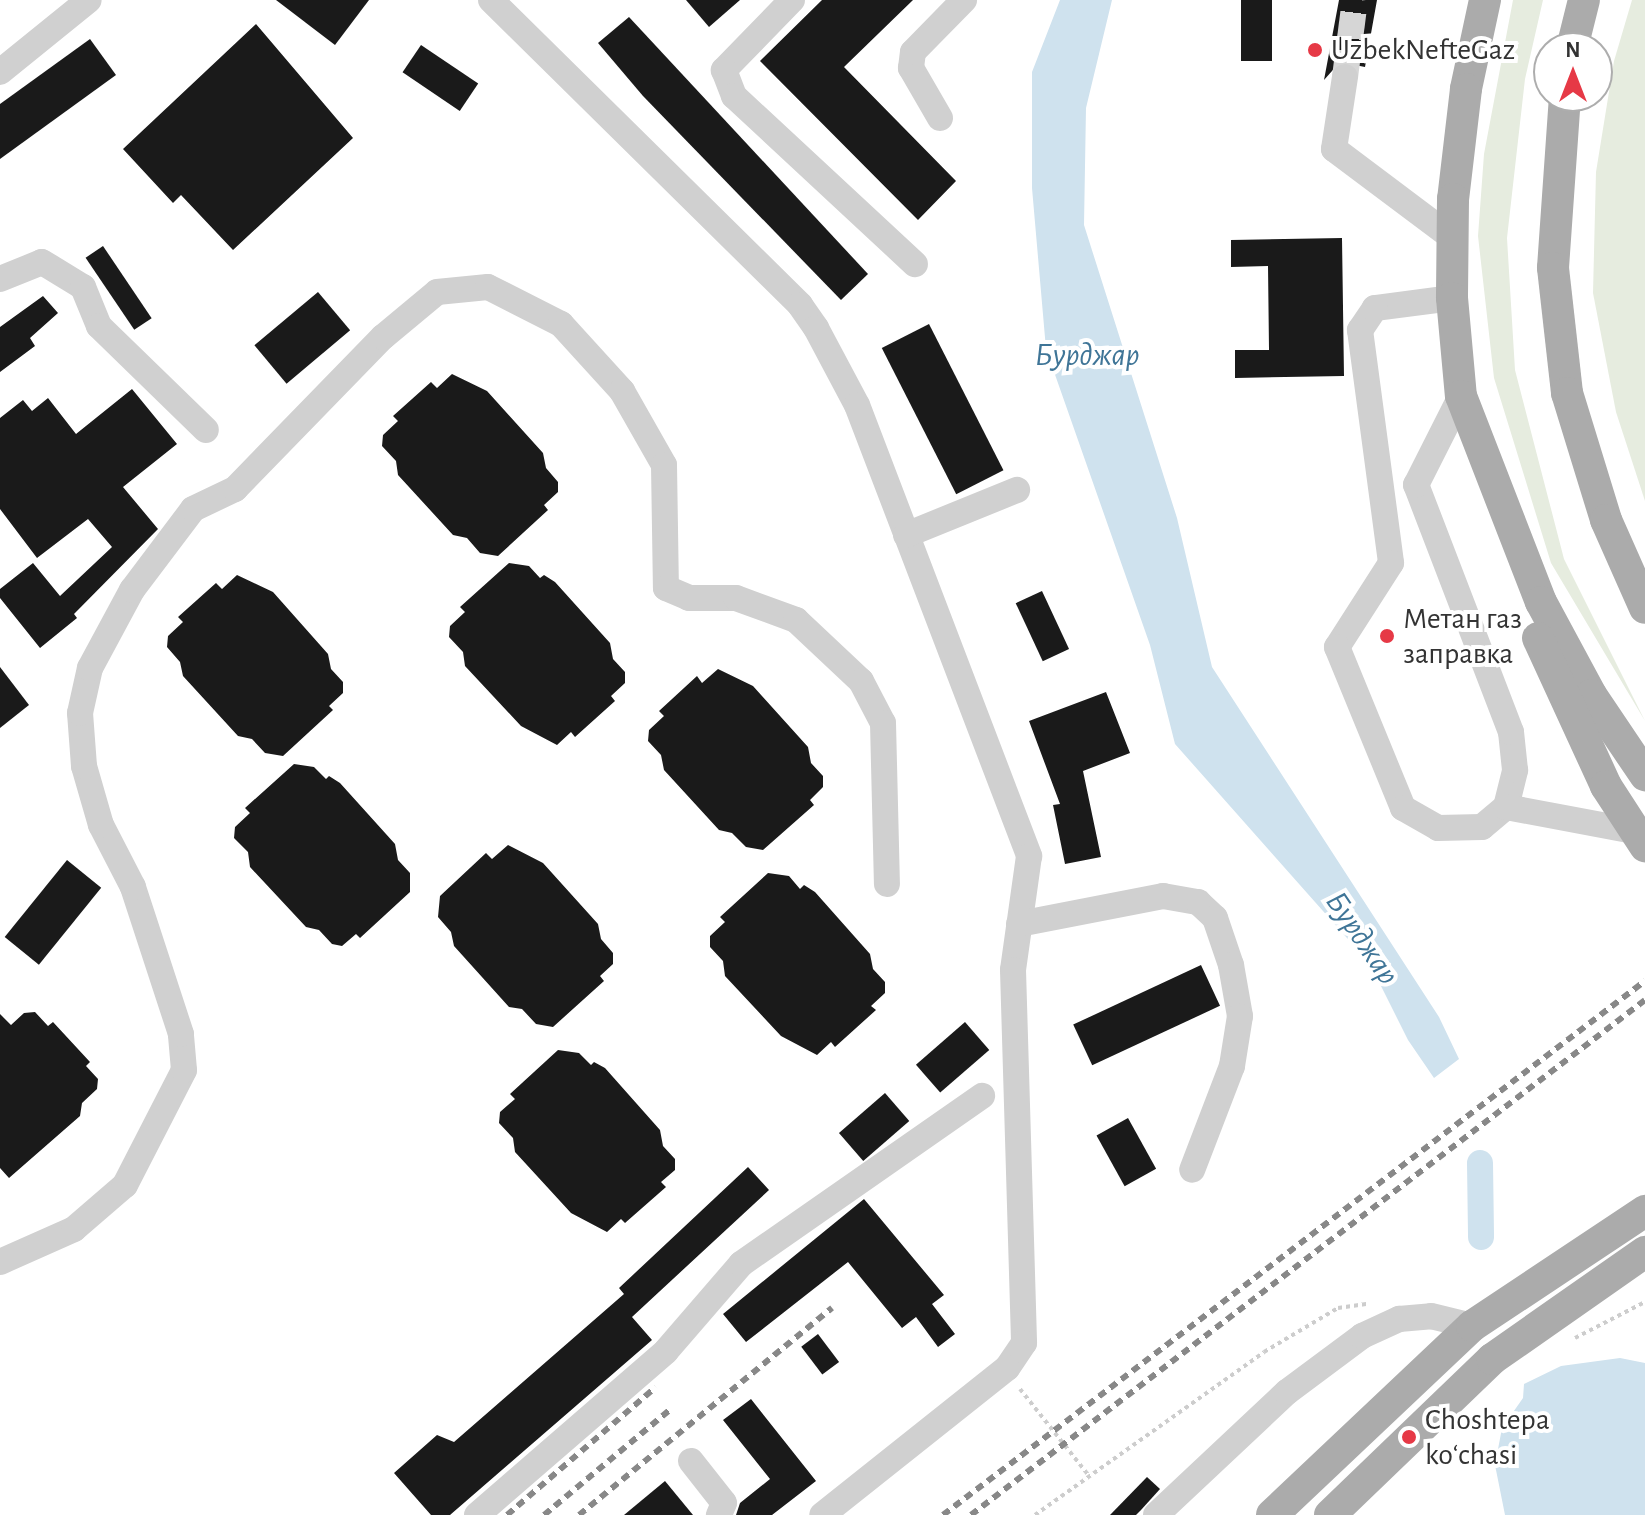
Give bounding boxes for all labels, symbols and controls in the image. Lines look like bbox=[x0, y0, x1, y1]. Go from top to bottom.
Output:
place label: UzbekNefteGaz bbox=[1331, 32, 1515, 68]
north arrow bbox=[1533, 32, 1613, 112]
text: N bbox=[1565, 39, 1581, 61]
marker: UzbekNefteGaz bbox=[1306, 41, 1324, 59]
water label: Бурджар bbox=[1035, 336, 1139, 374]
place label: Метан газ заправка bbox=[1403, 601, 1522, 672]
marker: Метан газ заправка bbox=[1378, 627, 1396, 645]
water label: Бурджар bbox=[1317, 884, 1407, 992]
place label: Choshtepa koʻchasi bbox=[1425, 1402, 1550, 1472]
marker: Choshtepa koʻchasi bbox=[1400, 1428, 1418, 1446]

